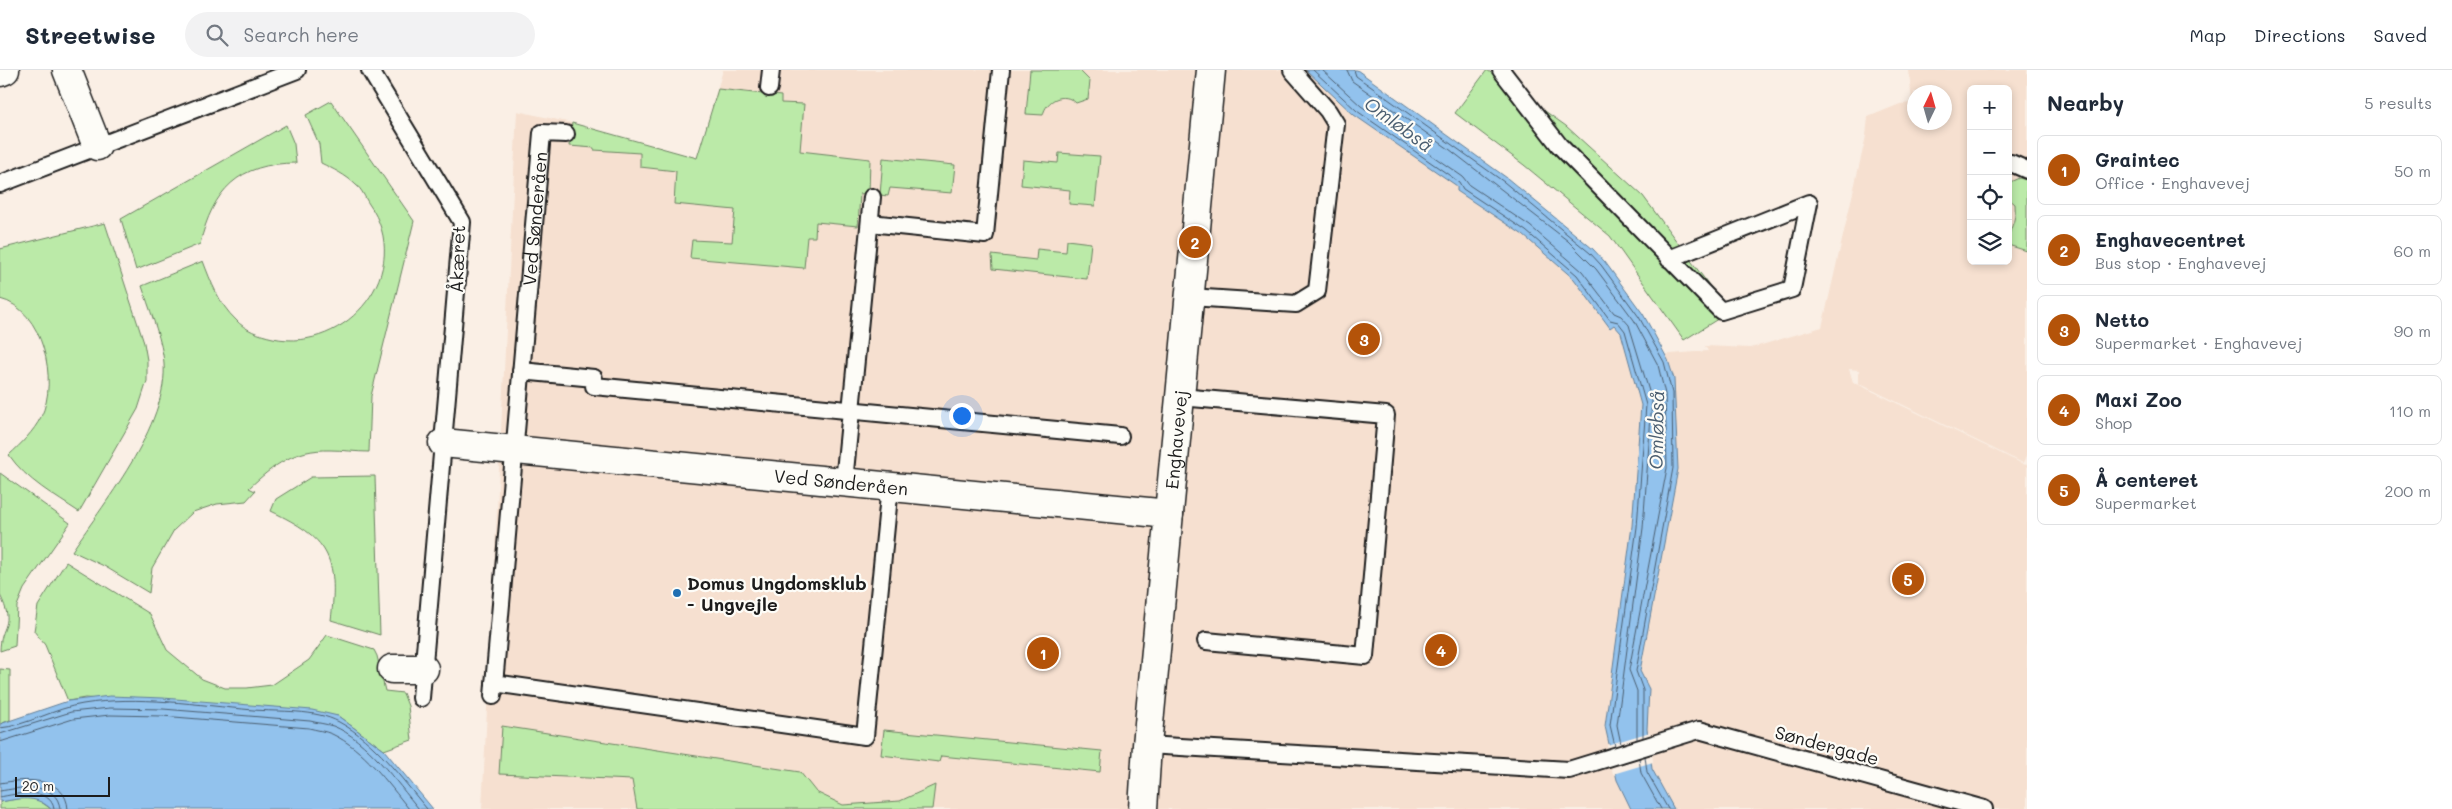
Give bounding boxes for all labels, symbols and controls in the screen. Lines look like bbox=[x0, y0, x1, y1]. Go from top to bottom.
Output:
search box bbox=[185, 12, 535, 57]
text: Streetwise bbox=[25, 19, 155, 50]
icon: search bbox=[203, 21, 231, 49]
text: Search here bbox=[243, 22, 359, 47]
text: Map bbox=[2189, 23, 2226, 47]
text: Directions bbox=[2254, 23, 2346, 47]
text: Saved bbox=[2374, 23, 2427, 47]
north arrow bbox=[1907, 85, 1952, 130]
map controls bbox=[1967, 85, 2012, 265]
button: + bbox=[1967, 85, 2012, 130]
text: Nearby bbox=[2047, 89, 2124, 116]
water label: Omløbså bbox=[1360, 91, 1438, 157]
text: 5 results bbox=[2364, 92, 2432, 113]
button: − bbox=[1967, 130, 2012, 175]
text: Graintec bbox=[2095, 147, 2180, 172]
street label: Ved Sønderåen bbox=[517, 151, 552, 287]
text: 1 bbox=[2060, 160, 2068, 181]
text: 50 m bbox=[2394, 160, 2431, 181]
text: Office · Enghavevej bbox=[2095, 172, 2250, 193]
button: locate bbox=[1967, 175, 2012, 220]
button: layers bbox=[1967, 220, 2012, 265]
pin: 2 bbox=[1179, 223, 1211, 261]
street label: Åkæret bbox=[444, 225, 470, 293]
text: Enghavecentret bbox=[2095, 227, 2245, 252]
text: 2 bbox=[2060, 240, 2068, 261]
text: 60 m bbox=[2394, 240, 2431, 261]
text: Bus stop · Enghavevej bbox=[2095, 252, 2266, 273]
text: Netto bbox=[2095, 307, 2149, 332]
pin: 3 bbox=[1348, 320, 1380, 358]
text: 3 bbox=[2059, 320, 2069, 341]
text: 90 m bbox=[2394, 320, 2431, 341]
text: Supermarket · Enghavevej bbox=[2095, 332, 2302, 353]
text: Maxi Zoo bbox=[2095, 387, 2182, 412]
street label: Enghavevej bbox=[1159, 389, 1193, 490]
water label: Omløbså bbox=[1643, 390, 1669, 470]
text: 4 bbox=[2059, 400, 2069, 421]
text: 110 m bbox=[2389, 400, 2431, 421]
your location bbox=[949, 403, 975, 429]
text: Shop bbox=[2095, 412, 2132, 433]
street label: Ved Sønderåen bbox=[773, 463, 909, 500]
text: Å centeret bbox=[2095, 467, 2198, 492]
text: 5 bbox=[2059, 480, 2069, 501]
text: 200 m bbox=[2384, 480, 2431, 501]
text: Supermarket bbox=[2095, 492, 2197, 513]
pin: 5 bbox=[1892, 560, 1924, 598]
place label: Domus Ungdomsklub - Ungvejle bbox=[687, 571, 867, 616]
marker: Domus Ungdomsklub - Ungvejle bbox=[671, 587, 683, 599]
pin: 4 bbox=[1425, 631, 1457, 669]
pin: 1 bbox=[1027, 634, 1059, 672]
street label: Søndergade bbox=[1772, 720, 1882, 770]
scale bar bbox=[15, 774, 110, 797]
text: 20 m bbox=[22, 776, 54, 795]

